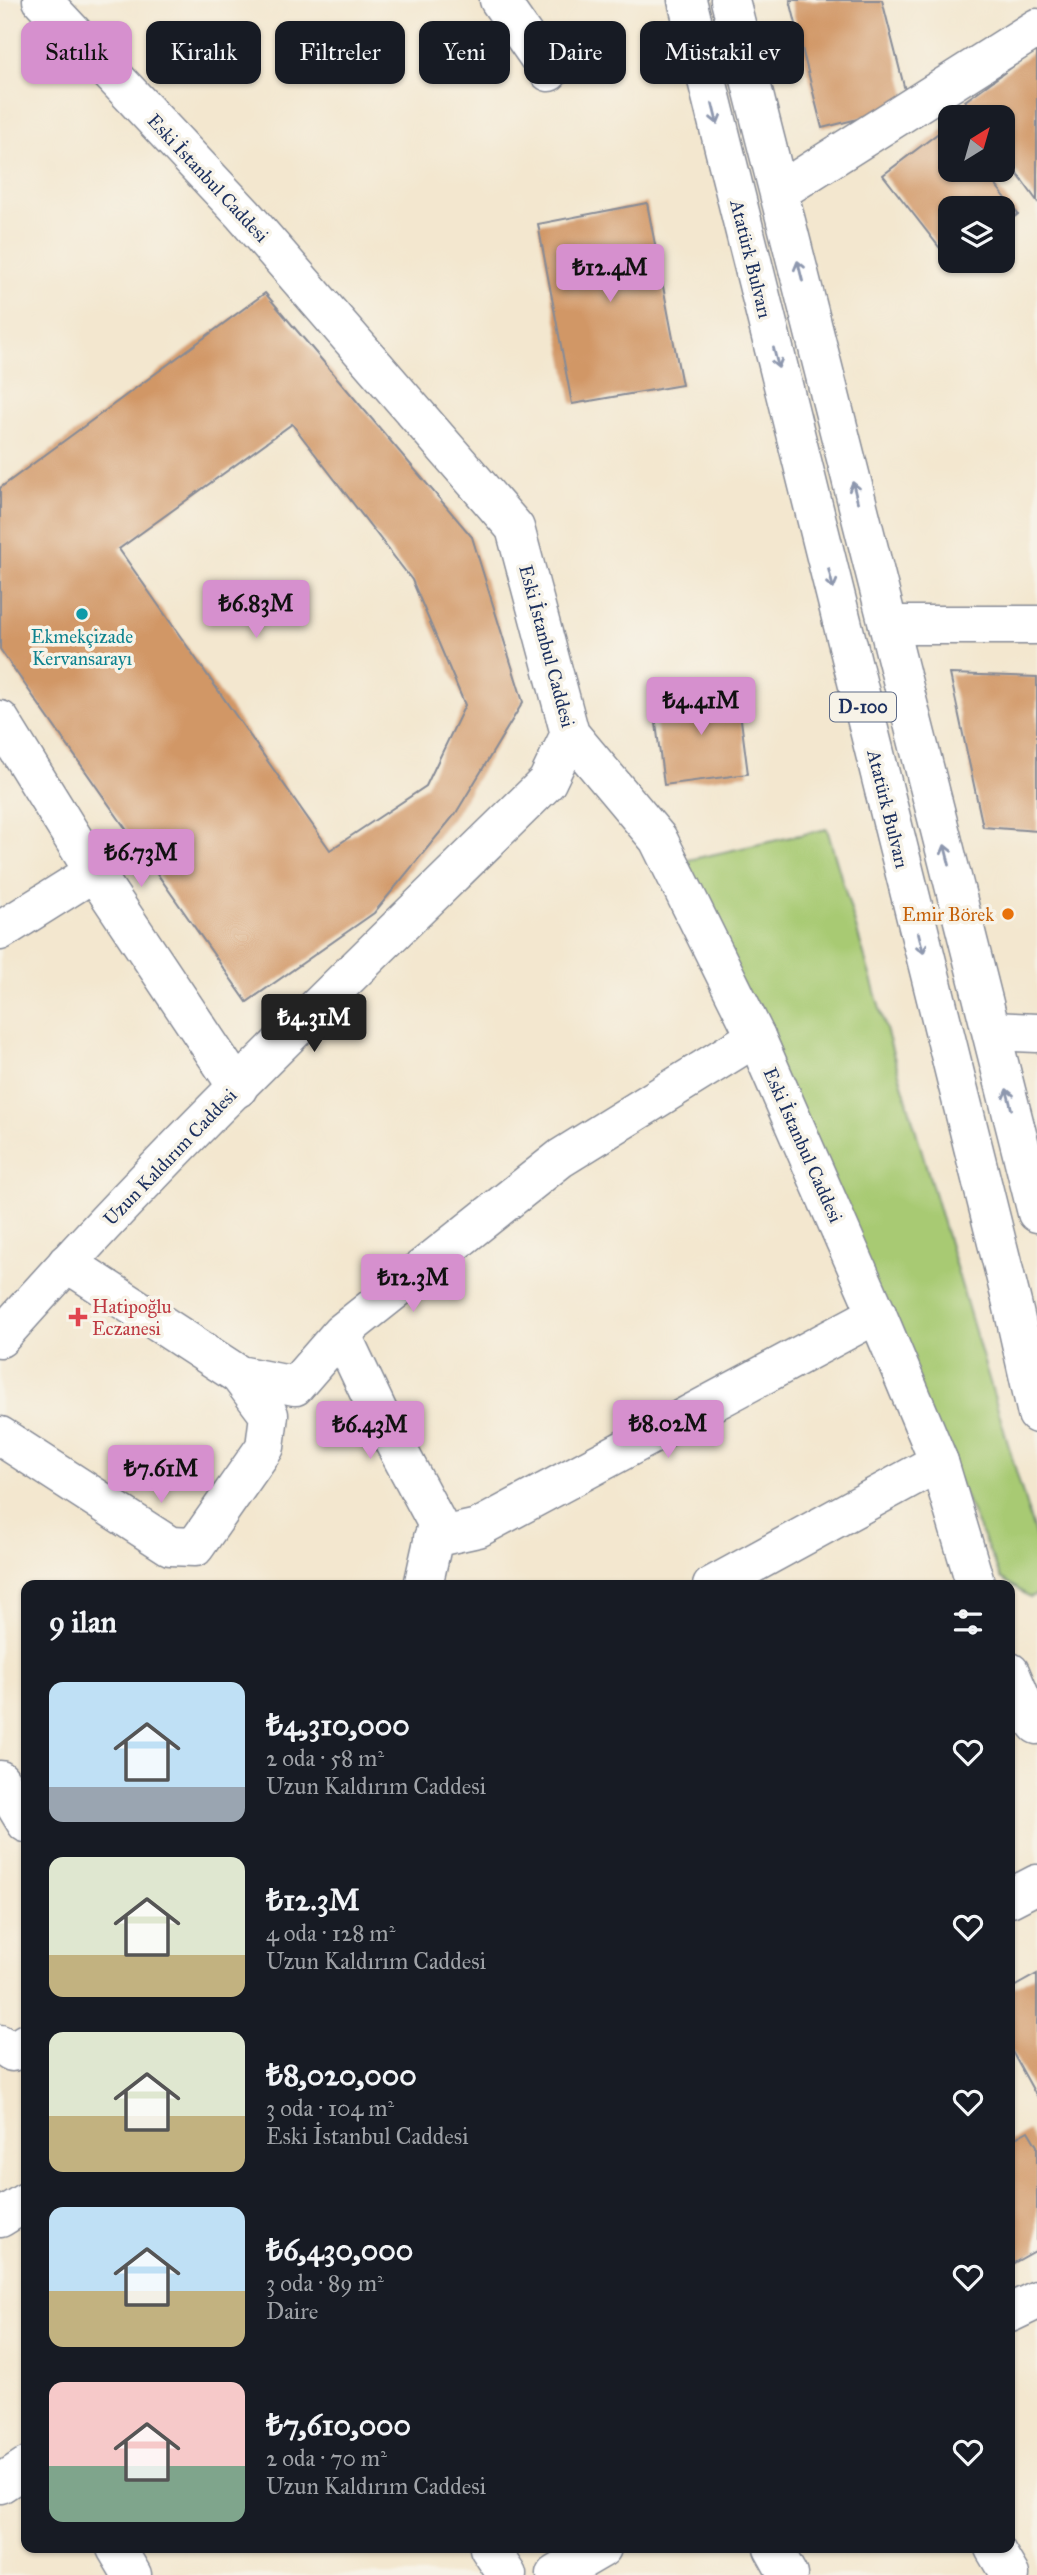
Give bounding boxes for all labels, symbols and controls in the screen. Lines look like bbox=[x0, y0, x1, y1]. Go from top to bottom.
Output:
chip: Satılık bbox=[21, 21, 132, 84]
chip: Kiralık bbox=[146, 21, 261, 84]
chip: Filtreler bbox=[275, 21, 405, 84]
chip: Yeni bbox=[419, 21, 510, 84]
chip: Daire bbox=[524, 21, 626, 84]
chip: Müstakil ev bbox=[640, 21, 804, 84]
one-way arrow bbox=[709, 102, 722, 125]
north arrow bbox=[938, 105, 1015, 182]
map controls bbox=[938, 105, 1015, 273]
street label: Eski İstanbul Caddesi bbox=[143, 109, 273, 247]
street label: Atatürk Bulvarı bbox=[725, 196, 777, 321]
button: layers bbox=[938, 196, 1015, 273]
pin: ₺12.4M bbox=[553, 244, 667, 304]
text: ₺12.4M bbox=[572, 253, 648, 281]
one-way arrow bbox=[793, 261, 806, 283]
one-way arrow bbox=[770, 347, 783, 369]
one-way arrow bbox=[848, 481, 861, 504]
street label: Eski İstanbul Caddesi bbox=[514, 562, 580, 730]
one-way arrow bbox=[825, 567, 838, 590]
pin: ₺6.83M bbox=[199, 580, 313, 640]
text: ₺6.83M bbox=[219, 589, 293, 617]
marker: Ekmekçizade Kervansarayı bbox=[74, 606, 90, 622]
place label: Ekmekçizade Kervansarayı bbox=[31, 625, 133, 670]
pin: ₺4.41M bbox=[644, 678, 758, 737]
text: ₺4.41M bbox=[662, 686, 740, 714]
road number: D-100 bbox=[830, 692, 896, 722]
street label: Atatürk Bulvarı bbox=[862, 746, 914, 871]
pin: ₺6.73M bbox=[84, 830, 198, 889]
text: ₺6.73M bbox=[104, 838, 178, 866]
one-way arrow bbox=[940, 844, 953, 867]
place label: Emir Börek bbox=[902, 903, 994, 926]
marker: Emir Börek bbox=[1000, 906, 1016, 922]
one-way arrow bbox=[915, 931, 928, 953]
pin: ₺4.31M bbox=[257, 995, 371, 1054]
text: ₺4.31M bbox=[277, 1003, 351, 1031]
street label: Eski İstanbul Caddesi bbox=[758, 1064, 848, 1226]
street label: Uzun Kaldırım Caddesi bbox=[99, 1084, 241, 1230]
one-way arrow bbox=[1002, 1089, 1015, 1111]
pin: ₺12.3M bbox=[356, 1254, 470, 1314]
text: ₺12.3M bbox=[377, 1263, 449, 1291]
place label: Hatipoğlu Eczanesi bbox=[92, 1295, 172, 1340]
marker: Hatipoğlu Eczanesi bbox=[70, 1309, 86, 1325]
pin: ₺8.02M bbox=[611, 1400, 725, 1460]
pin: ₺6.43M bbox=[313, 1402, 427, 1461]
text: ₺8.02M bbox=[629, 1409, 707, 1437]
text: ₺6.43M bbox=[332, 1410, 408, 1438]
pin: ₺7.61M bbox=[104, 1446, 218, 1505]
text: ₺7.61M bbox=[124, 1454, 198, 1482]
icon: filters bbox=[949, 1603, 987, 1641]
text: 9 ilan bbox=[49, 1604, 117, 1640]
text: ₺4,310,000 bbox=[266, 1707, 410, 1743]
icon: home bbox=[105, 1710, 189, 1794]
icon: heart bbox=[949, 1733, 987, 1771]
text: 2 oda · 58 m² bbox=[266, 1744, 384, 1772]
text: Uzun Kaldırım Caddesi bbox=[266, 1772, 486, 1800]
text: ₺12.3M bbox=[266, 1882, 360, 1918]
icon: home bbox=[105, 1885, 189, 1969]
icon: heart bbox=[949, 1908, 987, 1946]
text: 4 oda · 128 m² bbox=[266, 1919, 395, 1947]
text: Uzun Kaldırım Caddesi bbox=[266, 1947, 486, 1975]
text: ₺8,020,000 bbox=[266, 2057, 417, 2093]
icon: home bbox=[105, 2060, 189, 2144]
icon: heart bbox=[949, 2083, 987, 2121]
text: 3 oda · 104 m² bbox=[266, 2094, 394, 2122]
text: Eski İstanbul Caddesi bbox=[266, 2122, 469, 2150]
text: ₺6,430,000 bbox=[266, 2232, 413, 2268]
icon: home bbox=[105, 2235, 189, 2319]
icon: heart bbox=[949, 2258, 987, 2296]
text: 3 oda · 89 m² bbox=[266, 2269, 384, 2297]
text: Daire bbox=[266, 2297, 318, 2325]
text: ₺7,610,000 bbox=[266, 2407, 411, 2443]
icon: home bbox=[105, 2410, 189, 2494]
icon: heart bbox=[949, 2433, 987, 2471]
text: 2 oda · 70 m² bbox=[266, 2444, 387, 2472]
text: Uzun Kaldırım Caddesi bbox=[266, 2472, 486, 2500]

